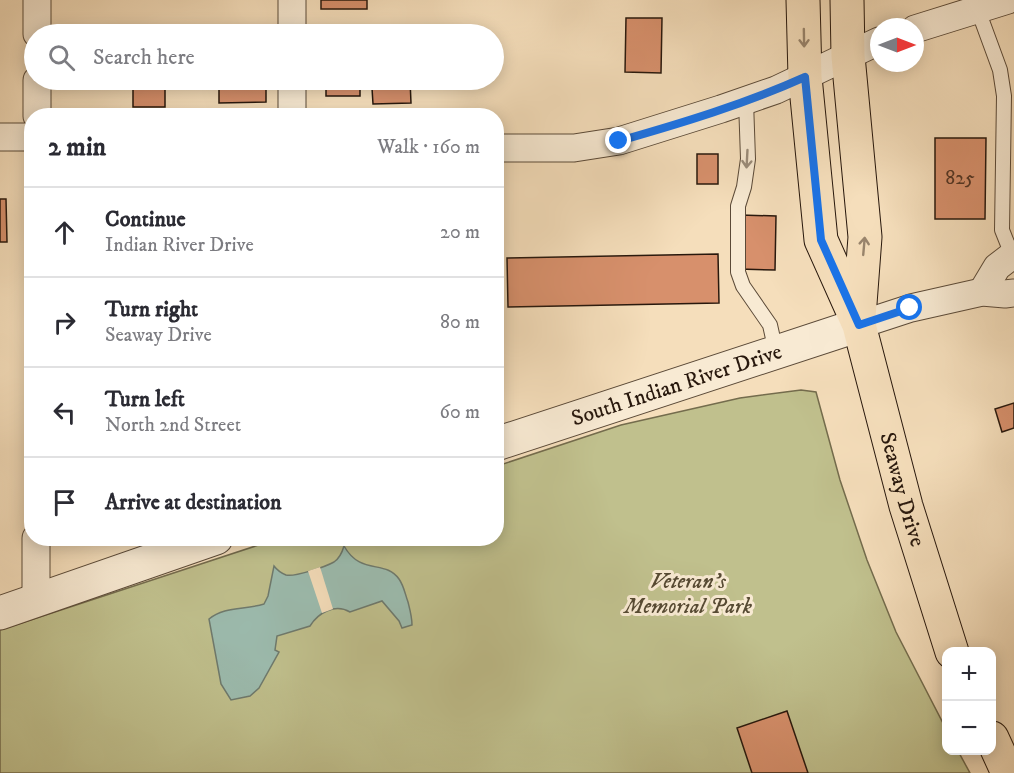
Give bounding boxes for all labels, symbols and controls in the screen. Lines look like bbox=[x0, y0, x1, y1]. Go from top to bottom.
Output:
north arrow bbox=[870, 18, 924, 72]
search box bbox=[24, 24, 504, 90]
one-way arrow bbox=[798, 28, 810, 48]
icon: search bbox=[45, 41, 78, 74]
text: Search here bbox=[93, 44, 195, 71]
route end bbox=[605, 127, 631, 153]
text: 2 min bbox=[48, 131, 106, 164]
text: Walk · 160 m bbox=[377, 135, 480, 160]
one-way arrow bbox=[742, 149, 753, 169]
house number: 825 bbox=[945, 166, 975, 191]
text: Continue bbox=[105, 206, 186, 233]
icon: ahead bbox=[48, 216, 81, 249]
text: 20 m bbox=[440, 220, 480, 245]
text: Indian River Drive bbox=[105, 233, 254, 258]
one-way arrow bbox=[859, 236, 870, 256]
route start bbox=[896, 294, 922, 320]
text: Turn right bbox=[105, 296, 198, 323]
icon: right bbox=[48, 306, 81, 339]
text: 80 m bbox=[440, 310, 480, 335]
text: Seaway Drive bbox=[105, 323, 212, 348]
street label: South Indian River Drive bbox=[568, 338, 785, 432]
text: Turn left bbox=[105, 386, 185, 413]
icon: left bbox=[48, 396, 81, 429]
text: 60 m bbox=[440, 400, 480, 425]
text: North 2nd Street bbox=[105, 413, 241, 438]
street label: Seaway Drive bbox=[874, 429, 931, 550]
icon: arrive bbox=[48, 486, 81, 519]
text: Arrive at destination bbox=[105, 489, 282, 516]
park label: Veteran's Memorial Park bbox=[622, 568, 753, 620]
map controls bbox=[942, 647, 996, 755]
button: + bbox=[942, 647, 996, 701]
button: − bbox=[942, 701, 996, 755]

